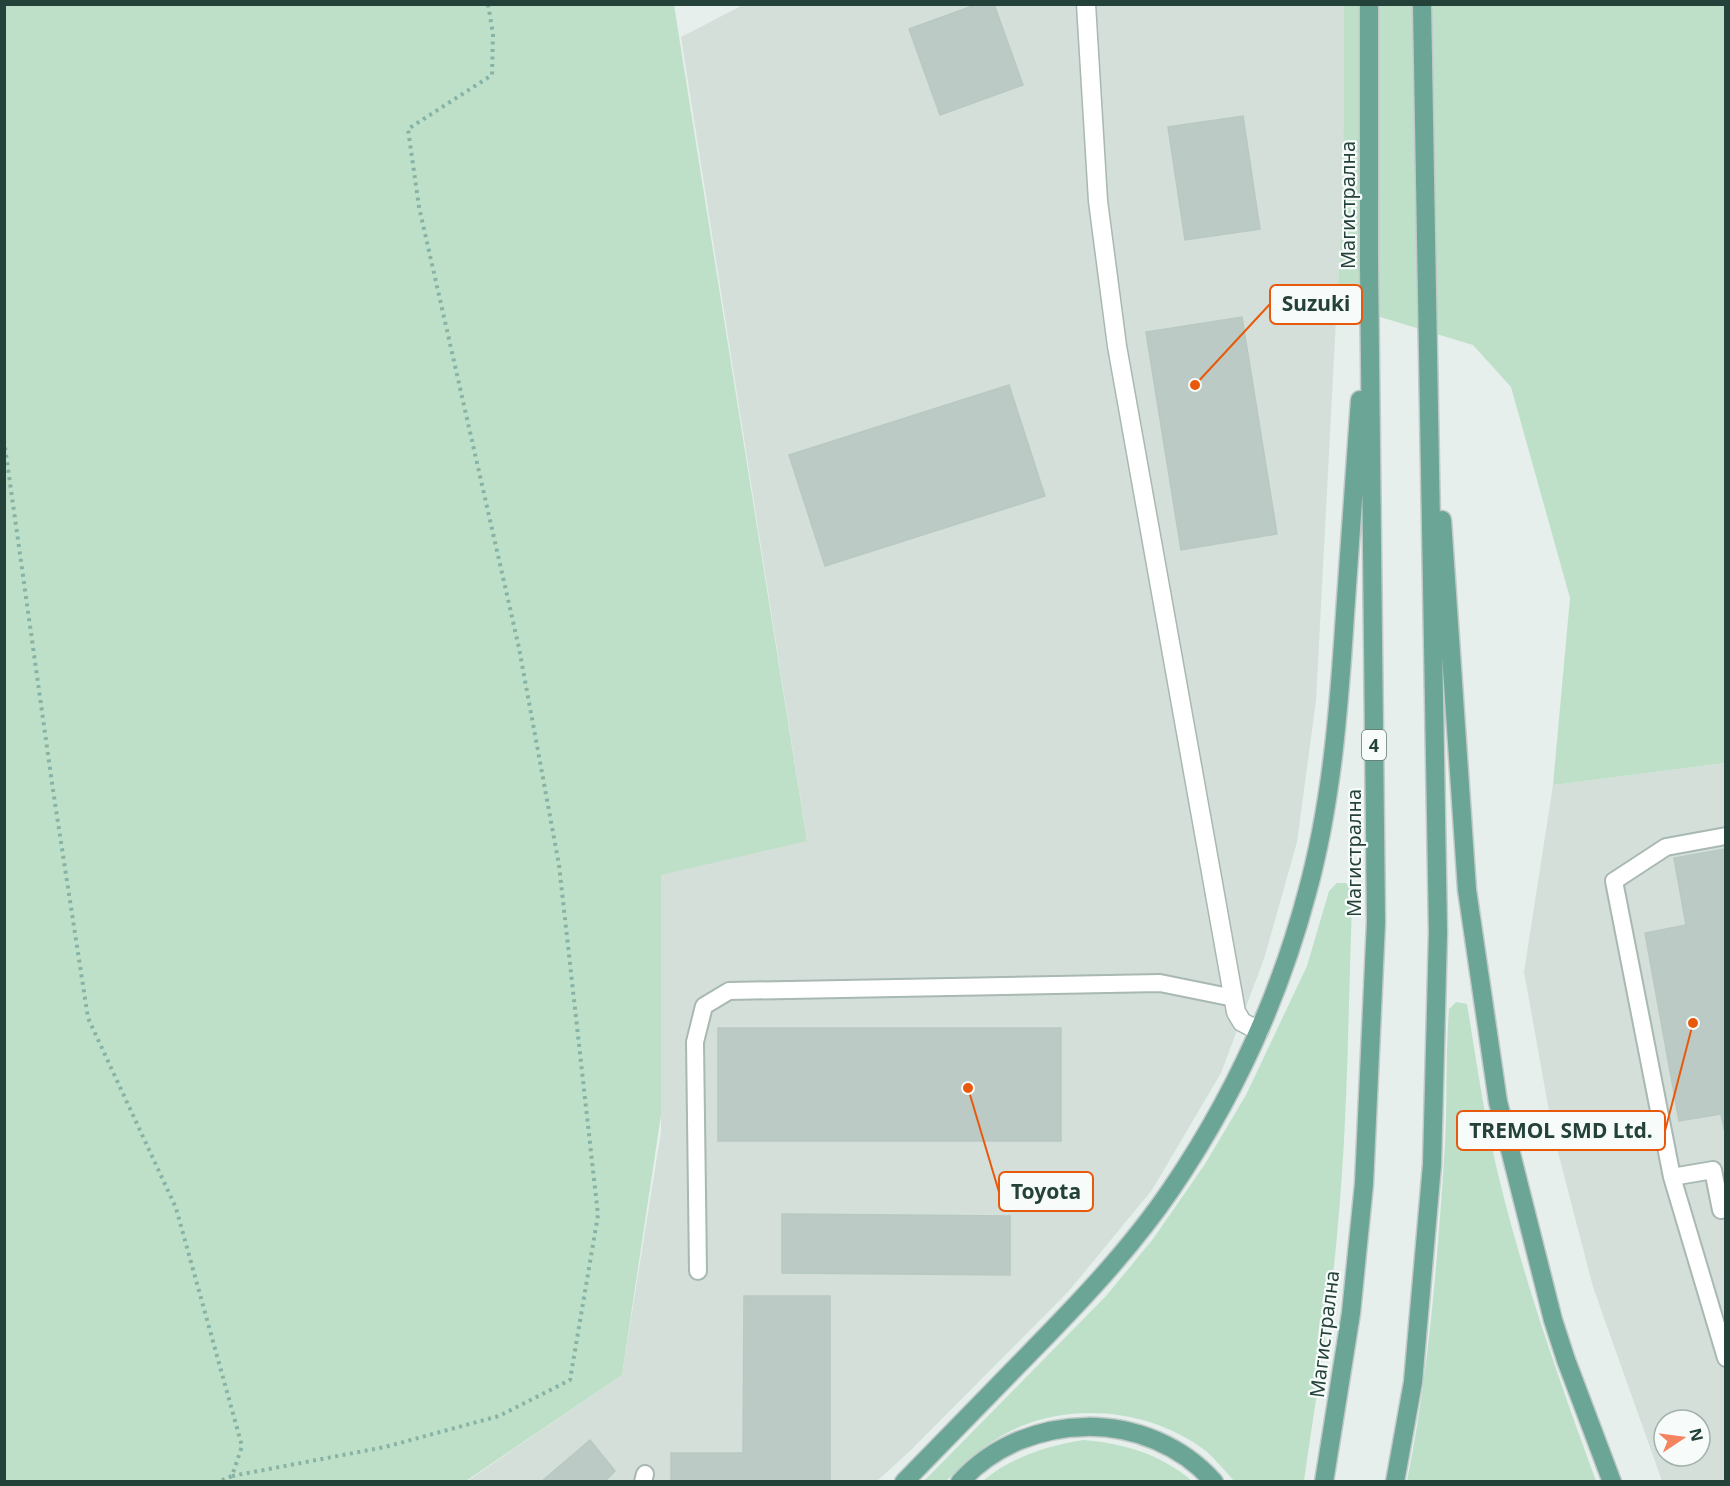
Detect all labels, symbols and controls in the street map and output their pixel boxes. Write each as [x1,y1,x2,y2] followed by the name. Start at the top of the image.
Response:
[1334,141,1361,269] street label: Магистрална
[1270,285,1362,324] callout: Suzuki
[1282,289,1350,317] text: Suzuki
[1362,730,1386,760] road number: 4
[1340,789,1367,917] street label: Магистрална
[1457,1111,1665,1150] callout: TREMOL SMD Ltd.
[1469,1116,1653,1144] text: TREMOL SMD Ltd.
[999,1172,1093,1211] callout: Toyota
[1011,1177,1081,1205] text: Toyota
[1303,1269,1345,1399] street label: Магистрална
[1652,1408,1712,1468] north arrow
[1684,1426,1709,1443] text: N

